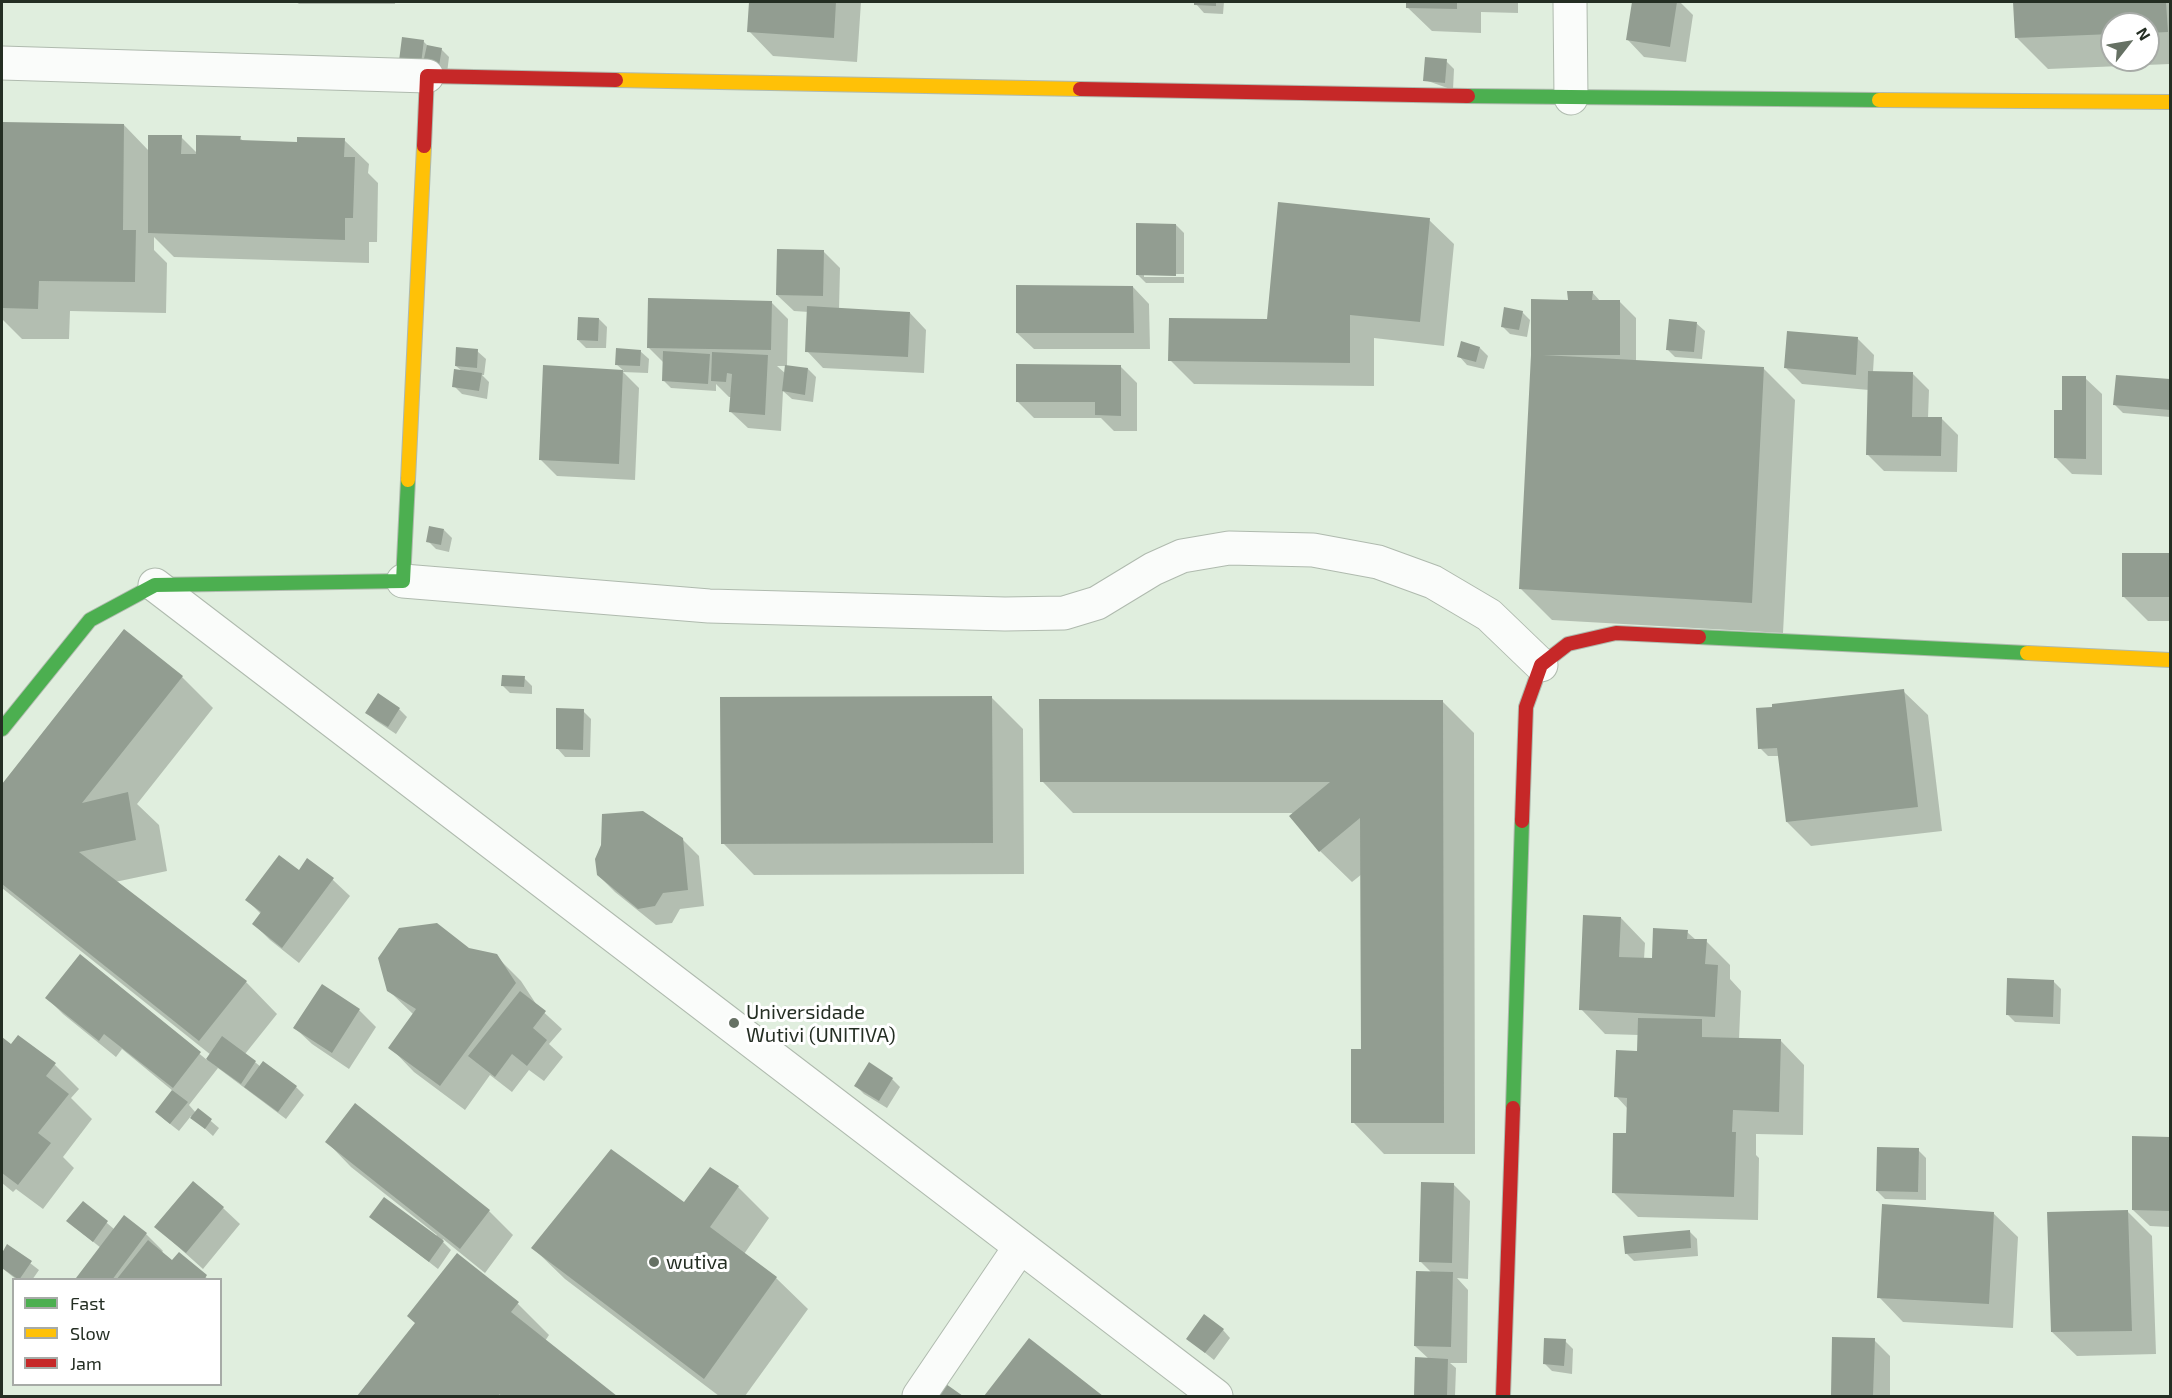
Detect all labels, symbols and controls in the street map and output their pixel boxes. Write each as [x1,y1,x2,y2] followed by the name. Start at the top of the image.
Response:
[2100,12,2160,72] north arrow
[2133,24,2155,43] text: N
[746,1000,896,1047] place label: Universidade Wutivi (UNITIVA)
[727,1016,741,1030] marker: Universidade Wutivi (UNITIVA)
[666,1250,728,1274] place label: wutiva
[647,1255,661,1269] marker: wutiva
[12,1278,222,1386] legend
[70,1292,105,1314] text: Fast
[70,1322,110,1344] text: Slow
[70,1352,102,1374] text: Jam

